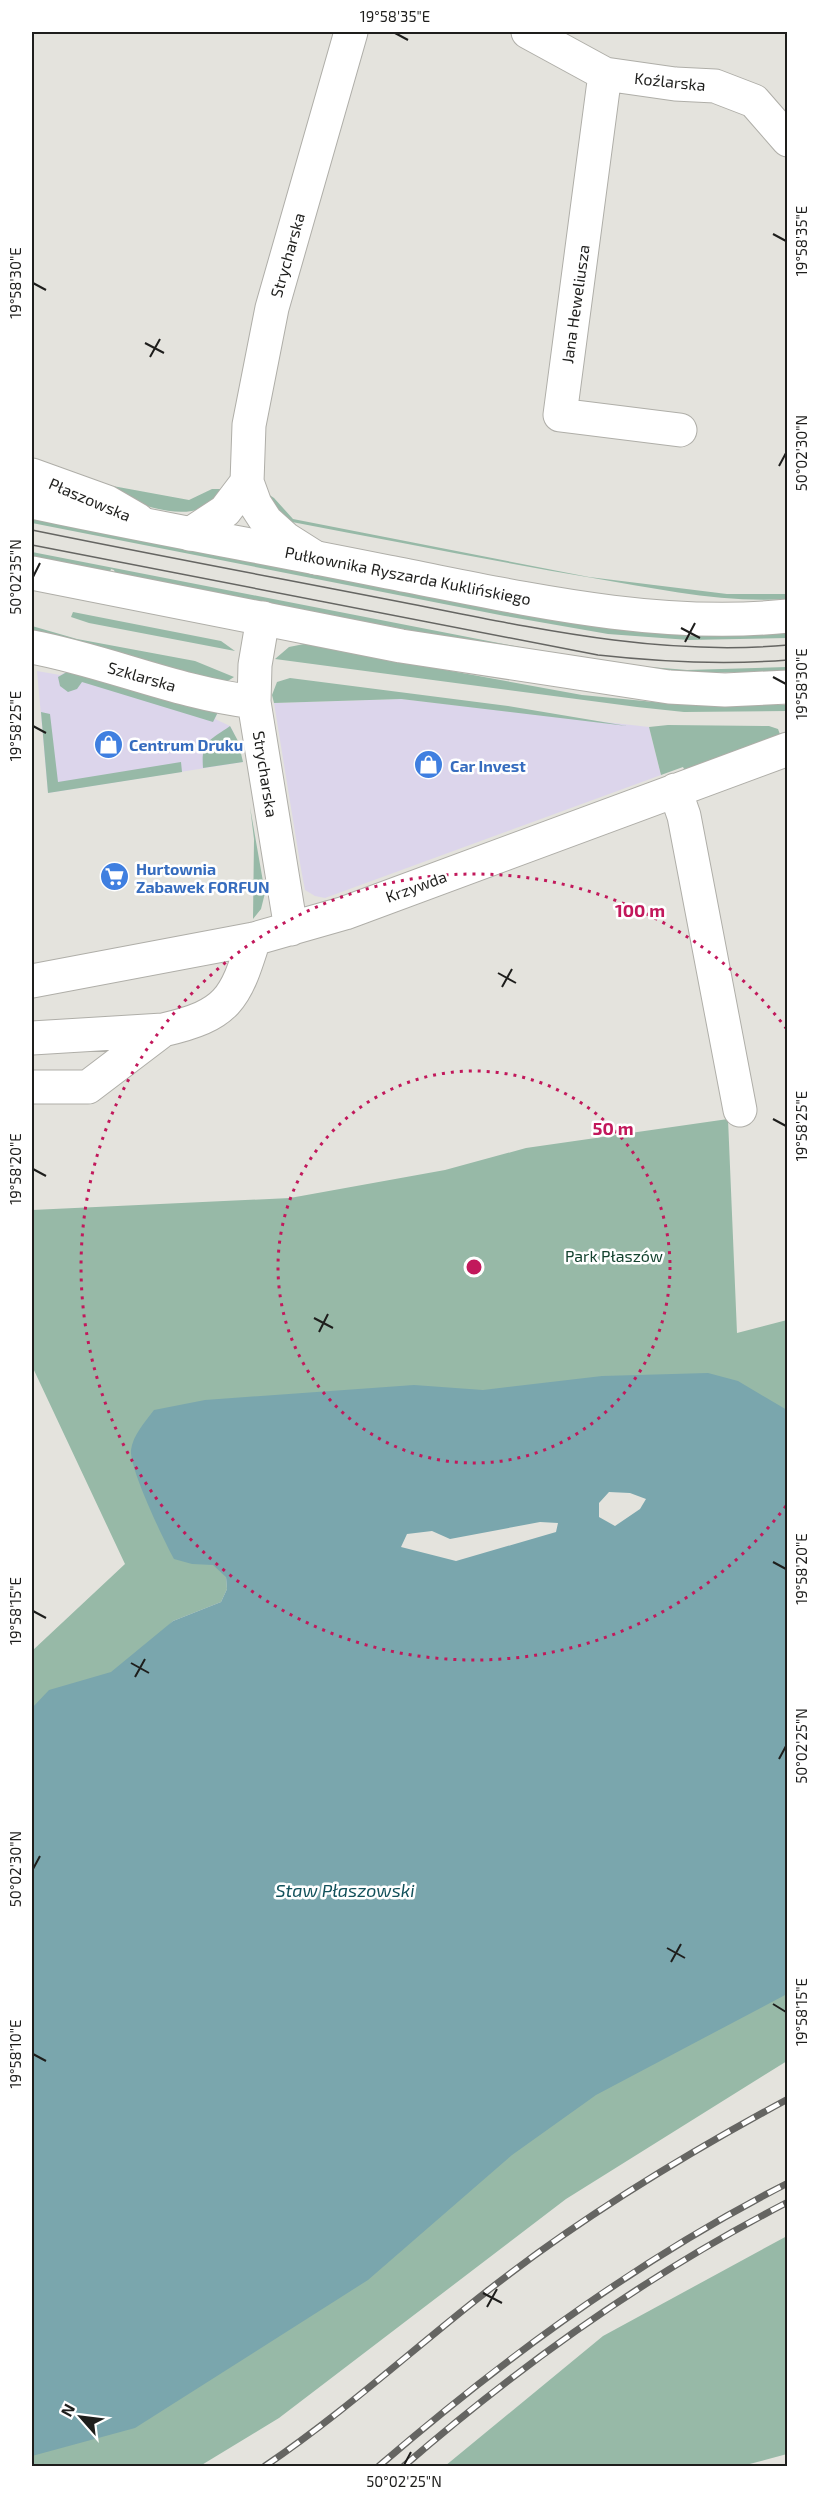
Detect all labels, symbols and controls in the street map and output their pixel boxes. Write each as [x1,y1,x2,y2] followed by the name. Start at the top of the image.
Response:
[360,7,430,25] text: 19°58'35"E
[633,68,707,94] street label: Koźlarska
[792,206,810,276] text: 19°58'35"E
[266,210,308,300] street label: Strycharska
[557,243,593,365] street label: Jana Heweliusza
[6,247,24,319] text: 19°58'30"E
[792,415,810,491] text: 50°02'30"N
[46,473,134,525] street label: Płaszowska
[6,539,24,615] text: 50°02'35"N
[283,542,533,608] street label: Pułkownika Ryszarda Kuklińskiego
[792,648,810,720] text: 19°58'30"E
[106,657,178,695] street label: Szklarska
[6,691,24,761] text: 19°58'25"E
[92,728,124,760] shop icon: Centrum Druku
[250,729,282,819] street label: Strycharska
[129,735,243,754] place label: Centrum Druku
[413,749,445,781] shop icon: Car Invest
[450,756,526,775] place label: Car Invest
[136,859,270,896] place label: Hurtownia Zabawek FORFUN
[99,861,131,893] supermarket icon: Hurtownia Zabawek FORFUN
[383,866,449,906] street label: Krzywda
[615,899,665,921] text: 100 m
[792,1091,810,1161] text: 19°58'25"E
[592,1117,634,1139] text: 50 m
[6,1133,24,1205] text: 19°58'20"E
[565,1246,663,1265] park label: Park Płaszów
[464,1257,484,1277] centre of rings
[792,1533,810,1605] text: 19°58'20"E
[6,1577,24,1645] text: 19°58'15"E
[792,1708,810,1784] text: 50°02'25"N
[6,1831,24,1907] text: 50°02'30"N
[275,1879,415,1901] water label: Staw Płaszowski
[792,1978,810,2046] text: 19°58'15"E
[6,2020,24,2089] text: 19°58'10"E
[51,2387,111,2447] north arrow
[56,2400,78,2419] text: N
[366,2472,442,2490] text: 50°02'25"N

